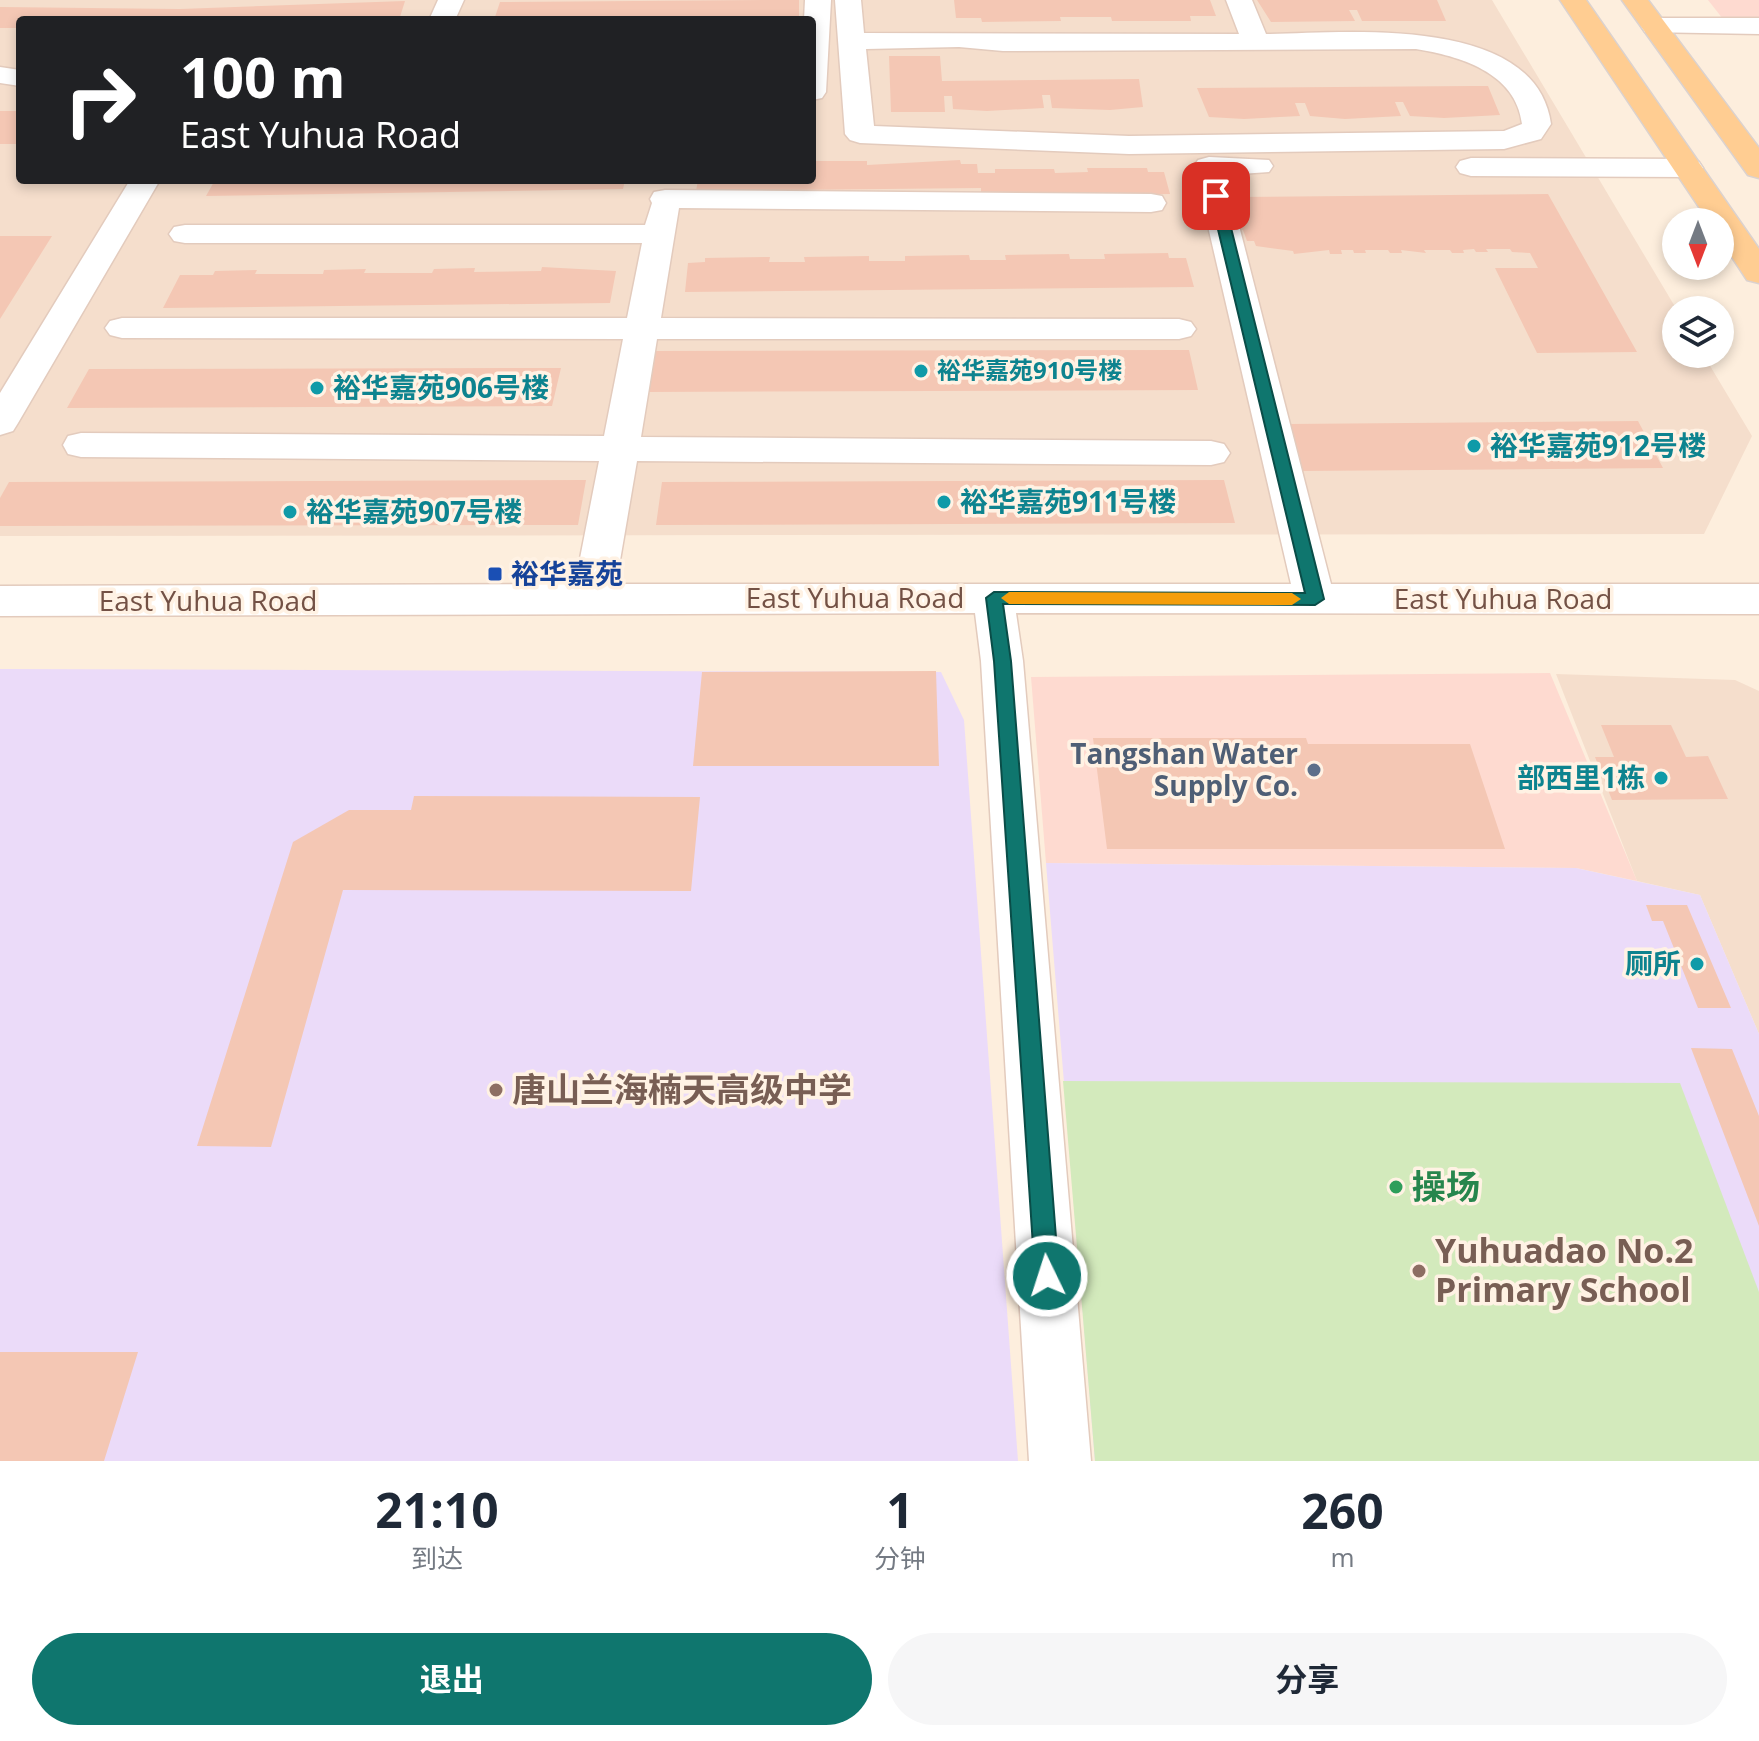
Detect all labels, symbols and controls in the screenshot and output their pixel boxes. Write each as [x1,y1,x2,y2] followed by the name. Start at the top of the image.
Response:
[180,38,346,114] text: 100 m
[48,48,152,152] icon: right
[180,110,461,159] text: East Yuhua Road
[1182,162,1250,230] pin
[1194,174,1238,218] icon: arrive
[1662,208,1734,280] north arrow
[1662,208,1734,368] map controls
[1662,296,1734,368] button: layers
[937,353,1122,386] place label: 裕华嘉苑910号楼
[912,362,930,380] marker: 裕华嘉苑910号楼
[333,368,549,406] place label: 裕华嘉苑906号楼
[308,379,326,397] marker: 裕华嘉苑906号楼
[1490,426,1706,464] place label: 裕华嘉苑912号楼
[1465,437,1483,455] marker: 裕华嘉苑912号楼
[960,482,1176,520] place label: 裕华嘉苑911号楼
[306,492,522,530] place label: 裕华嘉苑907号楼
[935,493,953,511] marker: 裕华嘉苑911号楼
[281,503,299,521] marker: 裕华嘉苑907号楼
[511,554,623,592] place label: 裕华嘉苑
[486,565,504,583] marker: 裕华嘉苑
[746,578,964,616] street label: East Yuhua Road
[1394,579,1612,617] street label: East Yuhua Road
[99,581,317,619] street label: East Yuhua Road
[1070,734,1298,804] place label: Tangshan Water Supply Co.
[1517,758,1645,796] place label: 部西里1栋
[1305,761,1323,779] marker: Tangshan Water Supply Co.
[1652,769,1670,787] marker: 部西里1栋
[1625,944,1681,982] place label: 厕所
[1688,955,1706,973] marker: 厕所
[512,1066,852,1112] place label: 唐山兰海楠天高级中学
[487,1081,505,1099] marker: 唐山兰海楠天高级中学
[1412,1163,1480,1209] place label: 操场
[1387,1178,1405,1196] marker: 操场
[1435,1227,1694,1312] place label: Yuhuadao No.2 Primary School
[1005,1234,1089,1318] position arrow
[1410,1262,1428,1280] marker: Yuhuadao No.2 Primary School
[375,1477,499,1542] text: 21:10
[886,1477,914,1542] text: 1
[1301,1478,1384,1543] text: 260
[1330,1539,1355,1575] text: m
[411,1540,463,1576] text: 到达
[874,1540,926,1576] text: 分钟
[32,1633,872,1725] button: 退出
[888,1633,1727,1725] button: 分享

